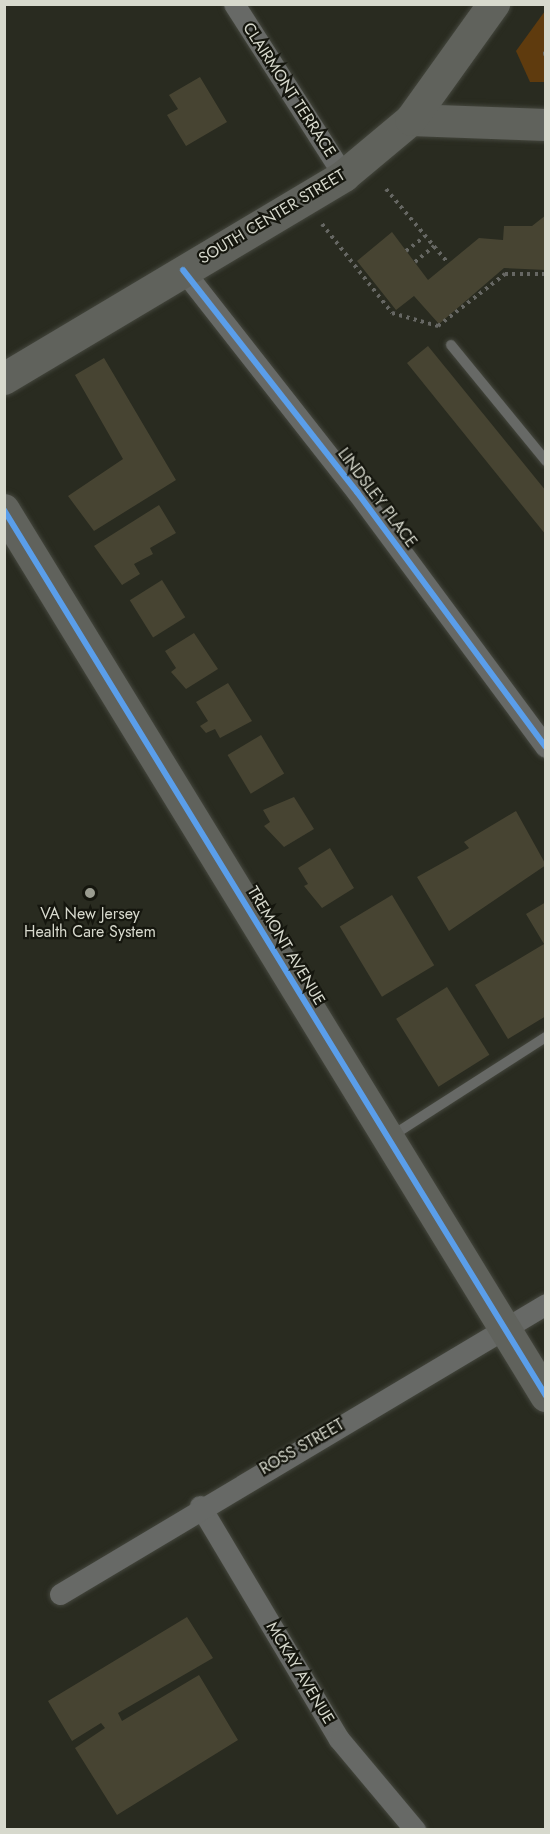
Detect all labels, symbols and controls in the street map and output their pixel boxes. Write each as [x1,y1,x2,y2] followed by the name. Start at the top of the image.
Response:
[238,19,340,161] street label: CLAIRMONT TERRACE
[195,166,349,268] street label: SOUTH CENTER STREET
[333,445,421,551] street label: LINDSLEY PLACE
[243,883,329,1009] street label: TREMONT AVENUE
[81,884,99,902] marker: VA New Jersey Health Care System
[24,904,156,942] place label: VA New Jersey Health Care System
[256,1415,348,1479] street label: ROSS STREET
[262,1618,338,1728] street label: MCKAY AVENUE

